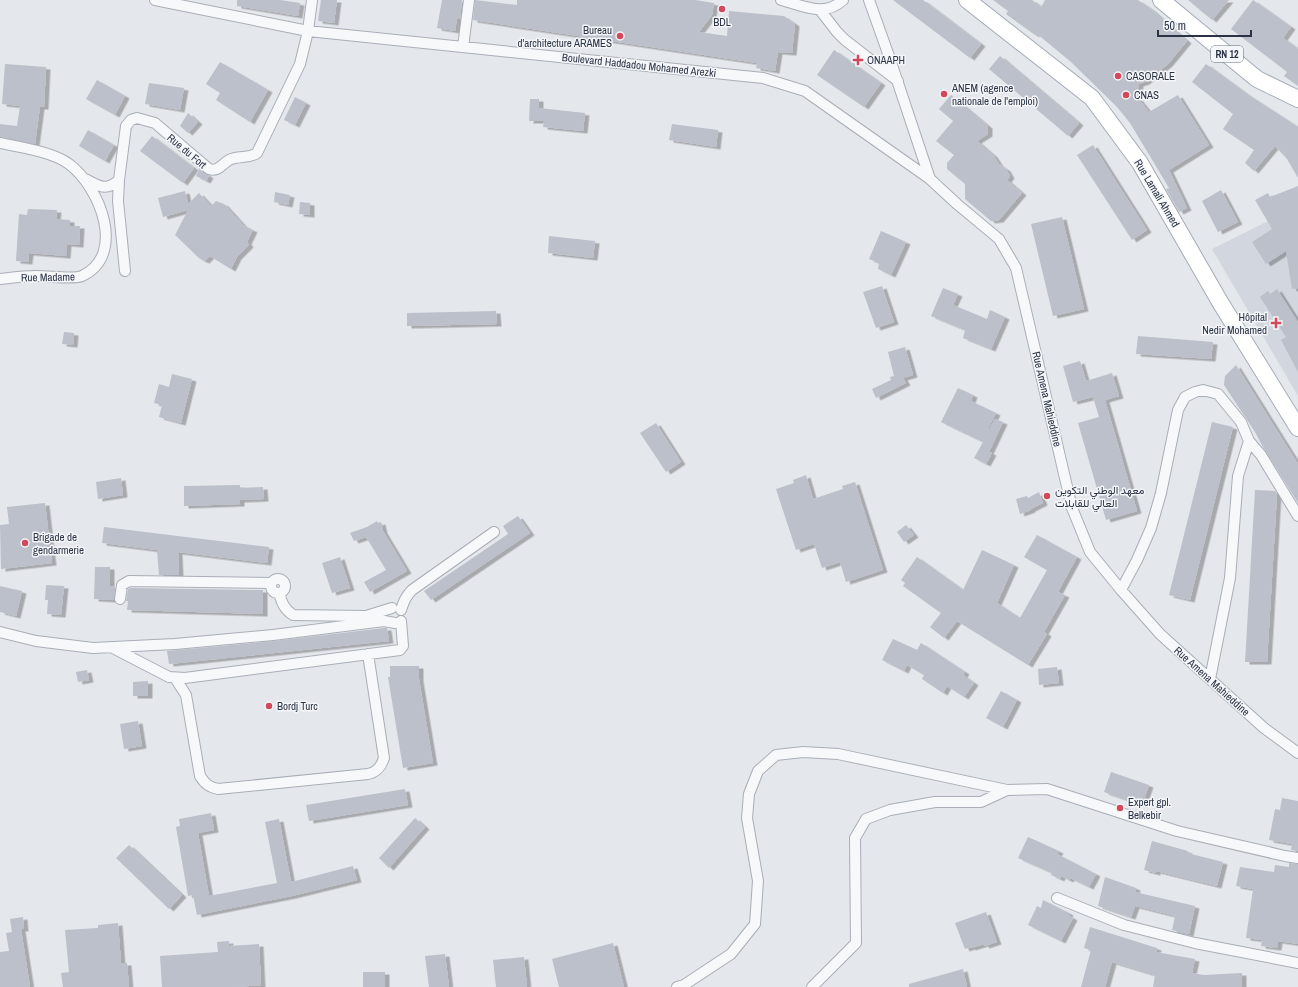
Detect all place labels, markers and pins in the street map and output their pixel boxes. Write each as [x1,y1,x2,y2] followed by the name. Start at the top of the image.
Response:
[717,4,727,14] marker: BDL
[713,15,731,29] place label: BDL
[518,23,612,50] place label: Bureau d'architecture ARAMES
[615,31,625,41] marker: Bureau d'architecture ARAMES
[867,53,905,67] place label: ONAAPH
[852,54,864,66] marker: ONAAPH
[1126,69,1175,83] place label: CASORALE
[1113,71,1123,81] marker: CASORALE
[951,81,1038,108] place label: ANEM (agence nationale de l'emploi)
[1134,88,1159,102] place label: CNAS
[939,89,949,99] marker: ANEM (agence nationale de l'emploi)
[1121,90,1131,100] marker: CNAS
[1202,310,1267,337] place label: Hôpital Nedir Mohamed
[1270,317,1282,329] marker: Hôpital Nedir Mohamed
[1055,483,1144,513] place label: معهد الوطني التكوين العالي للقابلات
[1042,491,1052,501] marker: معهد الوطني التكوين العالي للقابلات
[33,530,84,557] place label: Brigade de gendarmerie
[20,538,30,548] marker: Brigade de gendarmerie
[277,699,318,713] place label: Bordj Turc
[264,701,274,711] marker: Bordj Turc
[1128,795,1171,822] place label: Expert gpl. Belkebir
[1115,803,1125,813] marker: Expert gpl. Belkebir

